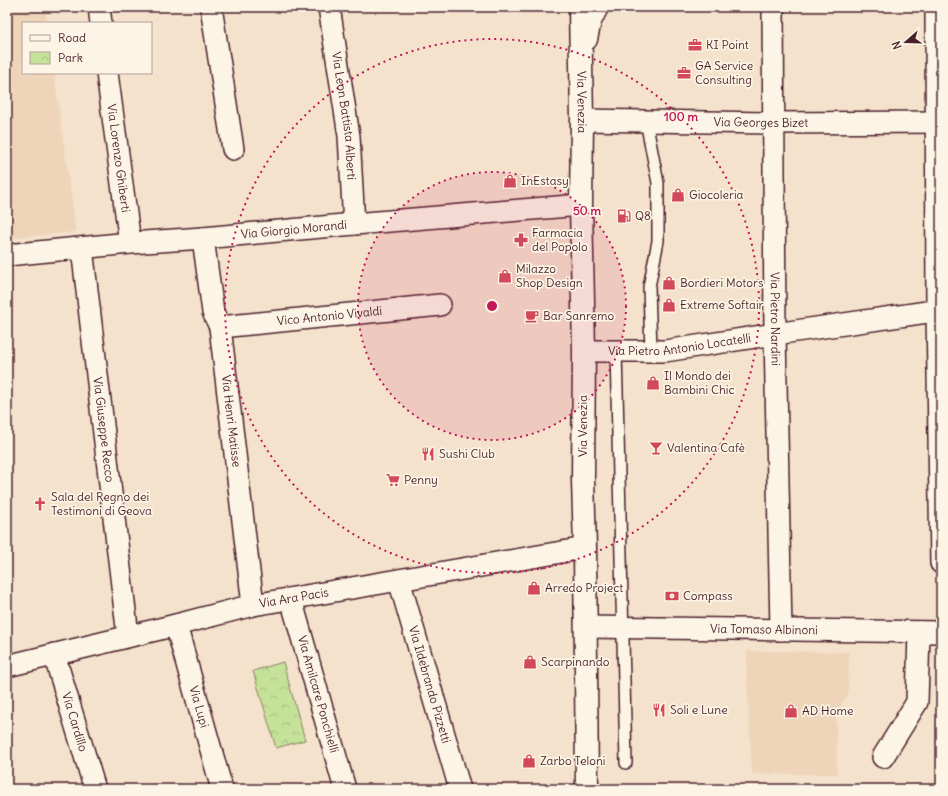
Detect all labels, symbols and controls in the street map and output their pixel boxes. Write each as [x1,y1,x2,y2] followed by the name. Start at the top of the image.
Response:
[22,22,152,74] legend
[886,22,926,62] north arrow
[58,30,86,45] text: Road
[687,37,703,53] office icon: KI Point
[706,37,749,52] place label: KI Point
[889,39,904,51] text: N
[58,50,83,65] text: Park
[329,51,359,180] street label: Via Leon Battista Alberti
[695,58,753,87] place label: GA Service Consulting
[676,65,692,81] office icon: GA Service Consulting
[574,71,590,133] street label: Via Venezia
[104,103,134,213] street label: Via Lorenzo Ghiberti
[664,109,698,124] text: 100 m
[714,114,808,130] street label: Via Georges Bizet
[502,173,518,189] shop icon: InEstasy
[521,173,569,188] place label: InEstasy
[670,187,686,203] shop icon: Giocoleria
[689,187,744,202] place label: Giocoleria
[573,203,602,218] text: 50 m
[616,208,632,224] fuel station icon: Q8
[635,208,651,223] place label: Q8
[240,217,348,241] street label: Via Giorgio Morandi
[532,225,588,254] place label: Farmacia del Popolo
[513,232,529,248] pharmacy icon: Farmacia del Popolo
[516,261,583,290] place label: Milazzo Shop Design
[497,268,513,284] shop icon: Milazzo Shop Design
[768,272,784,366] street label: Via Pietro Nardini
[661,275,677,291] shop icon: Bordieri Motors
[680,275,763,290] place label: Bordieri Motors
[661,297,677,313] shop icon: Extreme Softair
[680,297,764,312] place label: Extreme Softair
[485,299,499,313] centre of rings
[276,303,383,328] street label: Vico Antonio Vivaldi
[524,308,540,324] cafe icon: Bar Sanremo
[543,308,614,323] place label: Bar Sanremo
[608,330,752,358] street label: Via Pietro Antonio Locatelli
[664,368,735,397] place label: Il Mondo dei Bambini Chic
[219,374,245,468] street label: Via Henri Matisse
[645,375,661,391] shop icon: Il Mondo dei Bambini Chic
[90,376,118,483] street label: Via Giuseppe Recco
[575,395,590,457] street label: Via Venezia
[648,440,664,456] bar icon: Valentina Cafè
[667,440,745,455] place label: Valentina Cafè
[420,446,436,462] restaurant icon: Sushi Club
[439,446,495,461] place label: Sushi Club
[385,472,401,488] supermarket icon: Penny
[404,472,438,487] place label: Penny
[51,489,152,518] place label: Sala del Regno dei Testimoni di Geova
[32,496,48,512] church icon: Sala del Regno dei Testimoni di Geova
[526,580,542,596] shop icon: Arredo Project
[545,580,623,595] place label: Arredo Project
[258,584,330,611] street label: Via Ara Pacis
[664,588,680,604] bank icon: Compass
[683,588,733,603] place label: Compass
[710,621,818,637] street label: Via Tomaso Albinoni
[406,624,454,745] street label: Via Ildebrando Pizzetti
[295,634,342,755] street label: Via Amilcare Ponchielli
[522,654,538,670] shop icon: Scarpinando
[541,654,610,669] place label: Scarpinando
[186,684,212,729] street label: Via Lupi
[59,690,91,754] street label: Via Cardillo
[651,702,667,718] restaurant icon: Soli e Lune
[670,702,728,717] place label: Soli e Lune
[783,703,799,719] shop icon: AD Home
[802,703,853,718] place label: AD Home
[521,753,537,769] shop icon: Zarbo Teloni
[540,753,606,768] place label: Zarbo Teloni

